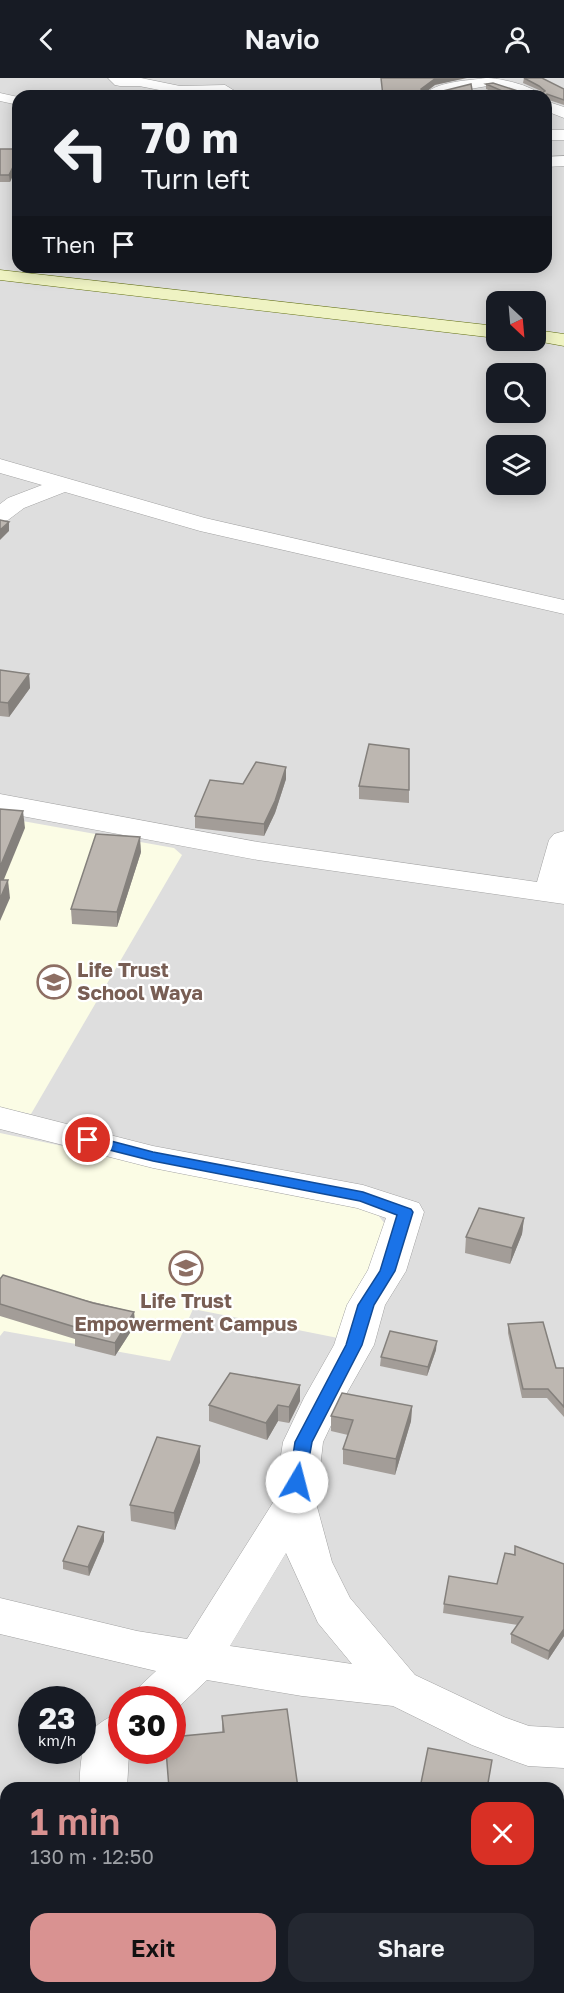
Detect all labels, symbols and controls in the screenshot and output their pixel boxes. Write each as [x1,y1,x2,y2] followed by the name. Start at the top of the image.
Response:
[30,23,63,56] icon: back
[245,23,319,55] text: Navio
[501,23,534,56] icon: person
[141,112,238,162] text: 70 m
[42,114,120,192] icon: left
[141,163,250,195] text: Turn left
[107,228,140,261] icon: arrive
[42,231,95,258] text: Then
[486,291,546,351] north arrow
[486,291,546,495] map controls
[486,363,546,423] button: search
[486,435,546,495] button: layers
[77,957,203,1004] place label: Life Trust School Waya
[36,964,72,1000] school or university icon: Life Trust School Waya
[62,1114,113,1165] pin
[71,1123,104,1156] icon: arrive
[168,1250,204,1286] school or university icon: Life Trust Empowerment Campus
[74,1288,298,1335] place label: Life Trust Empowerment Campus
[265,1450,329,1514] position arrow
[108,1686,186,1764] speed limit sign: 30
[39,1700,75,1736] text: 23
[38,1731,76,1749] text: km/h
[30,1800,120,1843] text: 1 min
[471,1802,534,1865] button: close
[30,1844,154,1868] text: 130 m · 12:50
[30,1913,276,1982] button: Exit
[288,1913,534,1982] button: Share

